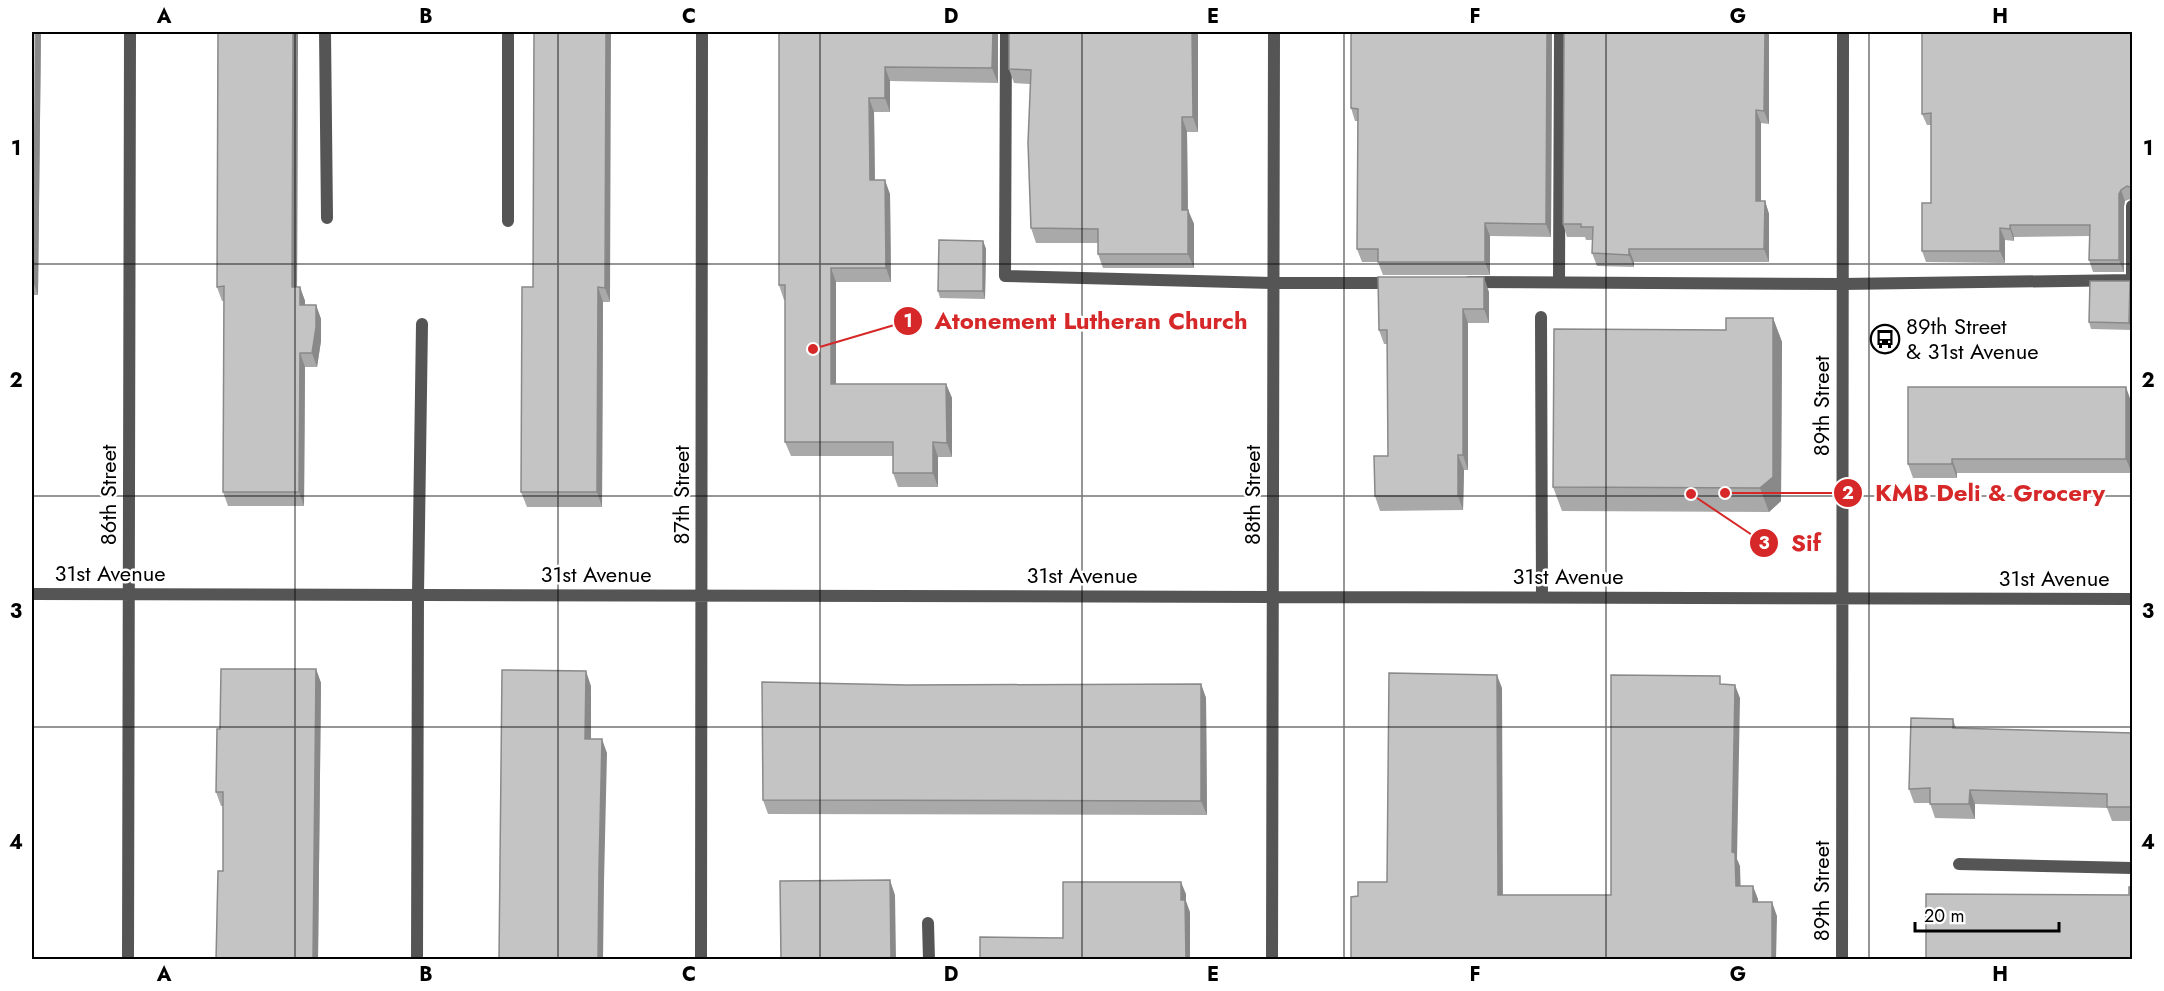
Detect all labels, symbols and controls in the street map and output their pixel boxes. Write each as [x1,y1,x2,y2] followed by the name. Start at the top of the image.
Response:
[156,2,172,31] text: A
[419,2,433,31] text: B
[682,2,696,31] text: C
[944,2,958,31] text: D
[1207,2,1219,31] text: E
[1469,2,1481,31] text: F
[1730,2,1746,31] text: G
[1992,2,2008,31] text: H
[11,134,21,163] text: 1
[2143,134,2153,163] text: 1
[893,300,1260,342] callout: Atonement Lutheran Church
[933,303,1248,338] text: Atonement Lutheran Church
[903,308,913,334] text: 1
[1906,310,2039,367] place label: 89th Street & 31st Avenue
[1869,323,1901,355] bus stop icon: 89th Street & 31st Avenue
[1805,355,1837,456] street label: 89th Street
[9,366,23,395] text: 2
[2141,366,2155,395] text: 2
[92,444,124,545] street label: 86th Street
[1236,444,1268,545] street label: 88th Street
[665,445,697,545] street label: 87th Street
[1833,472,2117,514] callout: KMB Deli & Grocery
[1875,475,2106,510] text: KMB Deli & Grocery
[1842,480,1854,506] text: 2
[1749,522,1833,564] callout: Sif
[1791,525,1823,560] text: Sif
[1758,530,1770,556] text: 3
[54,557,166,589] street label: 31st Avenue
[540,558,652,590] street label: 31st Avenue
[1026,559,1138,591] street label: 31st Avenue
[1512,560,1624,592] street label: 31st Avenue
[1998,562,2110,594] street label: 31st Avenue
[10,597,22,626] text: 3
[2142,597,2154,626] text: 3
[9,828,23,857] text: 4
[2141,828,2155,857] text: 4
[1805,840,1837,941] street label: 89th Street
[1915,895,2059,933] scale bar
[1924,903,1964,929] text: 20 m
[156,960,172,989] text: A
[419,960,433,989] text: B
[682,960,696,989] text: C
[944,960,958,989] text: D
[1207,960,1219,989] text: E
[1469,960,1481,989] text: F
[1730,960,1746,989] text: G
[1992,960,2008,989] text: H

